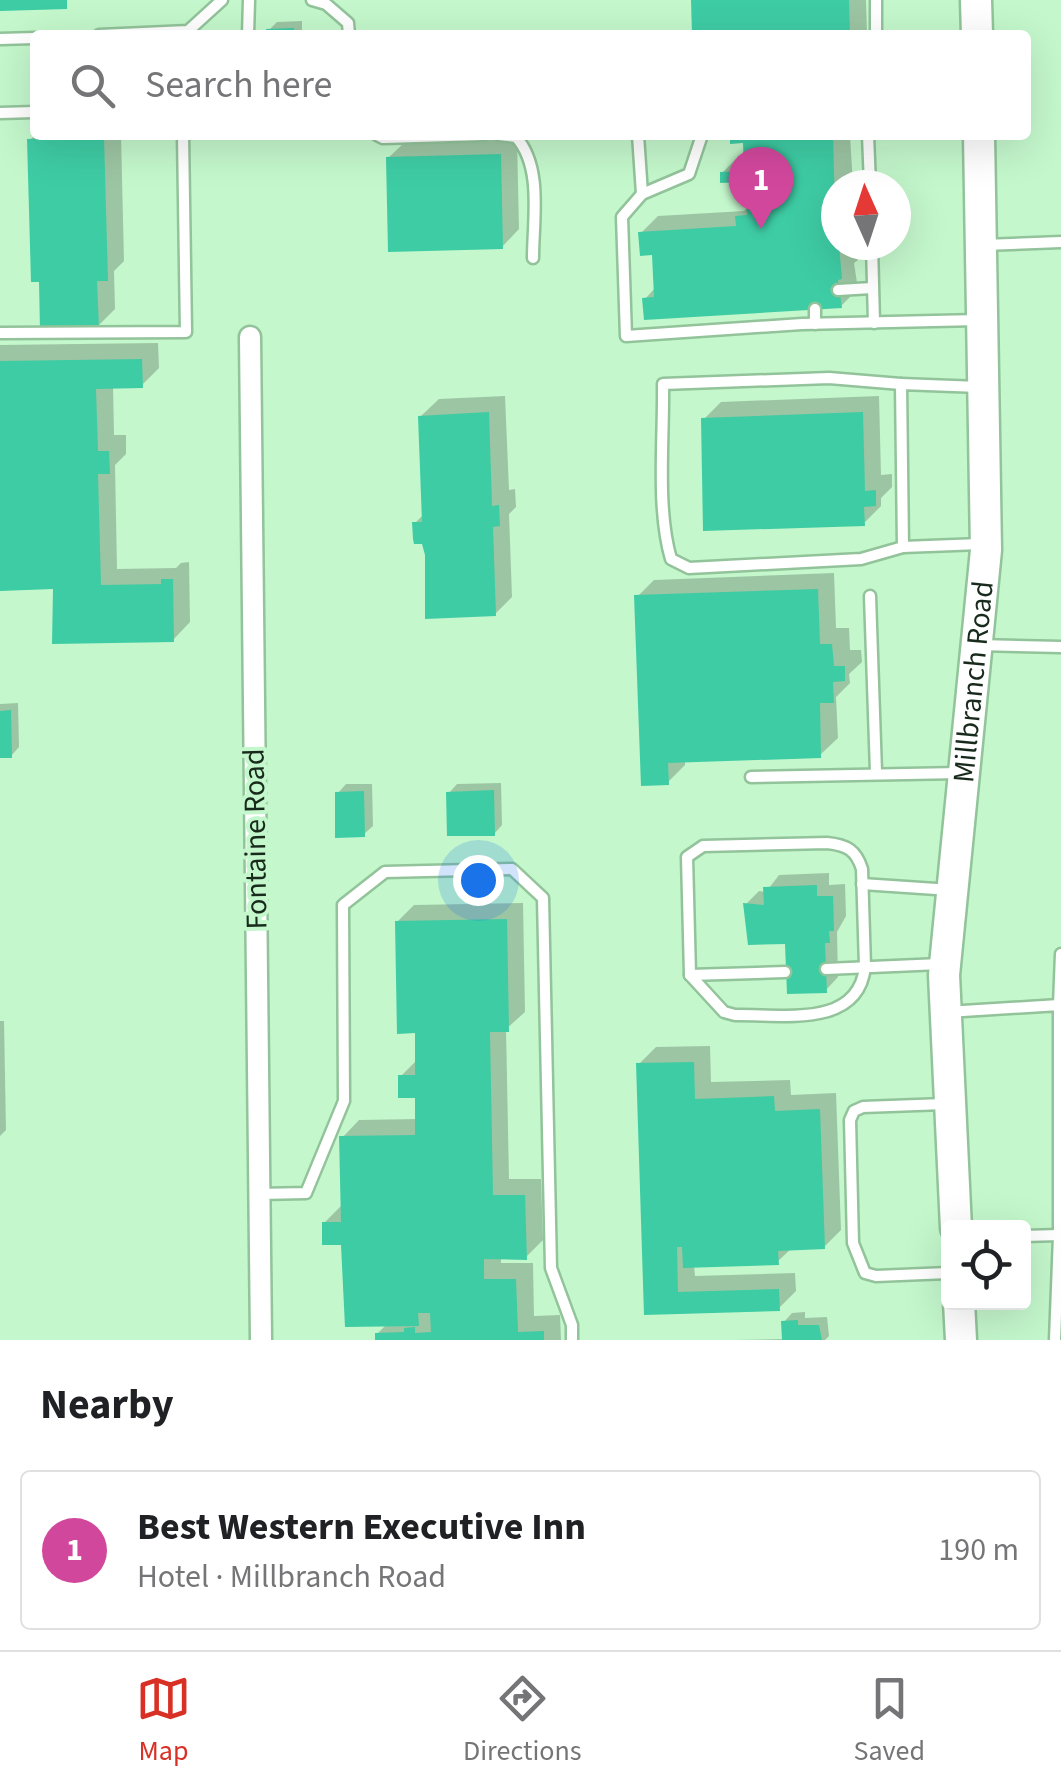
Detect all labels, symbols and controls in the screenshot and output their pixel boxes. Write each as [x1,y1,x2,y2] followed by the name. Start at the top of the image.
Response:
[30,30,1031,140] search box
[65,58,120,113] icon: search
[145,58,332,112] text: Search here
[728,146,794,229] pin: 1
[821,170,911,260] north arrow
[942,579,1005,785] street label: Millbranch Road
[232,748,279,930] street label: Fontaine Road
[453,855,504,906] your location
[941,1220,1031,1310] map controls
[941,1220,1031,1310] button: locate
[40,1375,174,1435] text: Nearby
[137,1500,586,1554] text: Best Western Executive Inn
[66,1527,83,1573] text: 1
[938,1527,1019,1573] text: 190 m
[137,1554,446,1600] text: Hotel · Millbranch Road
[136,1671,191,1771] tab: Map
[463,1671,582,1771] tab: Directions
[854,1671,925,1771] tab: Saved

